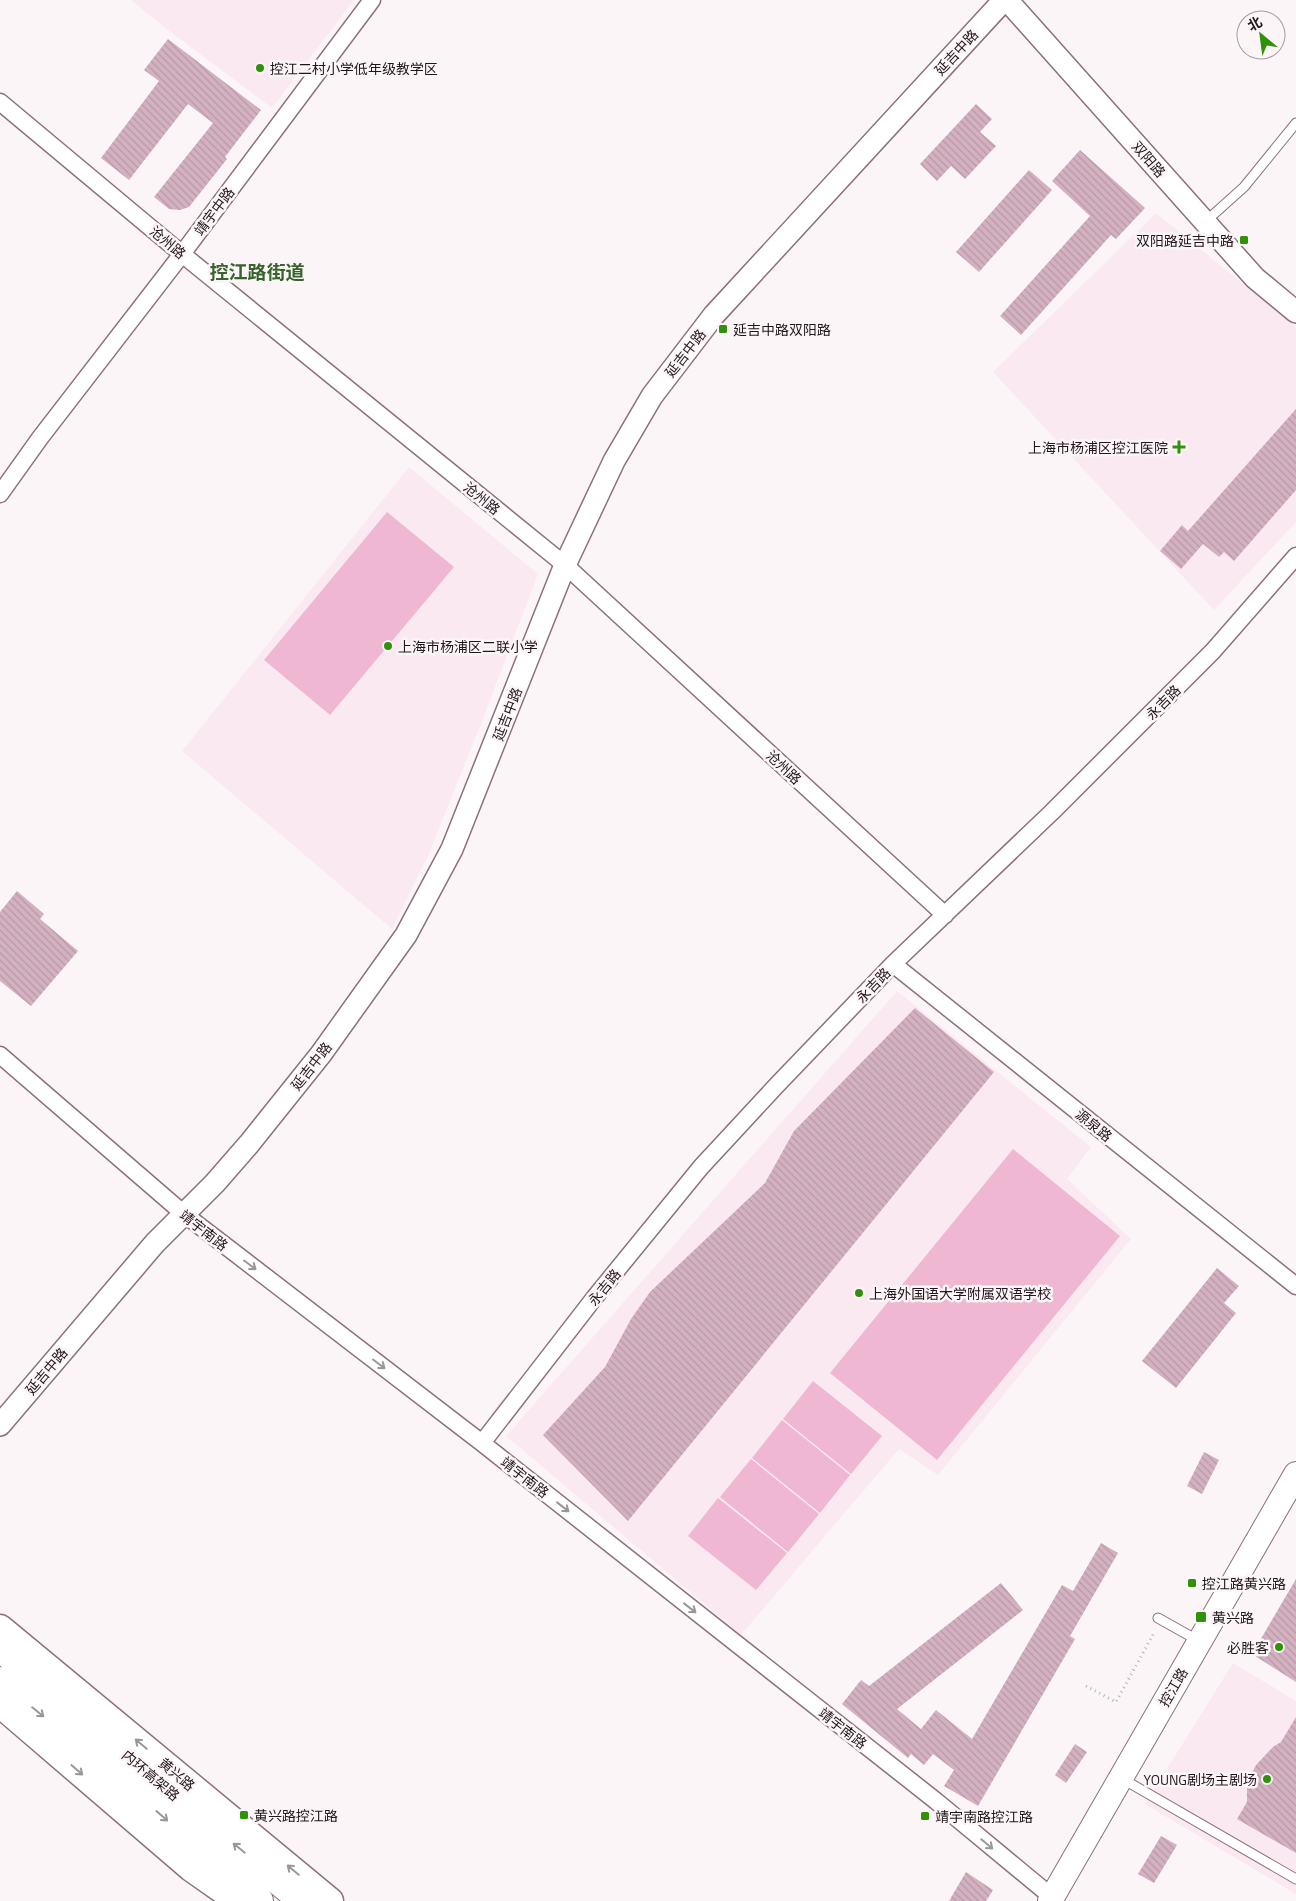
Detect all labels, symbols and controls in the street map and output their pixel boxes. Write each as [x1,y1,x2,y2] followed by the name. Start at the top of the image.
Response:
[1236,10,1286,60] north arrow
[1243,11,1266,36] text: 北
[929,24,983,80] street label: 延吉中路
[270,58,438,79] place label: 控江二村小学低年级教学区
[254,62,266,74] marker: 控江二村小学低年级教学区
[1127,136,1171,182] street label: 双阳路
[189,182,239,240] street label: 靖宇中路
[145,220,191,264] street label: 沧州路
[1136,230,1234,251] place label: 双阳路延吉中路
[1238,234,1250,246] marker: 双阳路延吉中路
[209,257,305,286] district label: 控江路街道
[733,319,831,340] place label: 延吉中路双阳路
[717,323,729,335] marker: 延吉中路双阳路
[659,324,711,382] street label: 延吉中路
[1028,437,1168,458] place label: 上海市杨浦区控江医院
[1172,440,1186,454] marker: 上海市杨浦区控江医院
[459,477,505,519] street label: 沧州路
[398,636,538,657] place label: 上海市杨浦区二联小学
[382,640,394,652] marker: 上海市杨浦区二联小学
[1141,680,1185,724] street label: 永吉路
[487,684,527,744] street label: 延吉中路
[761,745,807,789] street label: 沧州路
[851,963,895,1007] street label: 永吉路
[285,1037,337,1095] street label: 延吉中路
[1071,1104,1117,1146] street label: 源泉路
[175,1204,233,1256] street label: 靖宇南路
[244,1260,257,1271] one-way arrow
[583,1264,625,1310] street label: 永吉路
[869,1283,1051,1304] place label: 上海外国语大学附属双语学校
[853,1287,865,1299] marker: 上海外国语大学附属双语学校
[20,1343,72,1399] street label: 延吉中路
[372,1359,386,1369] one-way arrow
[496,1451,554,1503] street label: 靖宇南路
[556,1501,569,1512] one-way arrow
[1202,1573,1286,1594] place label: 控江路黄兴路
[1186,1577,1198,1589] marker: 控江路黄兴路
[684,1602,697,1613] one-way arrow
[1212,1607,1254,1628] place label: 黄兴路
[1194,1610,1208,1624] marker: 黄兴路
[1227,1637,1269,1658] place label: 必胜客
[1273,1641,1285,1653] marker: 必胜客
[1153,1664,1193,1710] street label: 控江路
[814,1702,872,1754] street label: 靖宇南路
[31,1706,44,1717] one-way arrow
[134,1738,147,1750] one-way arrow
[117,1744,185,1806] street label: 内环高架路
[154,1752,200,1796] street label: 黄兴路
[70,1764,83,1775] one-way arrow
[1144,1769,1257,1790] place label: YOUNG剧场主剧场
[1261,1773,1273,1785] marker: YOUNG剧场主剧场
[254,1805,338,1826] place label: 黄兴路控江路
[935,1806,1033,1827] place label: 靖宇南路控江路
[238,1809,250,1821] marker: 黄兴路控江路
[919,1810,931,1822] marker: 靖宇南路控江路
[155,1811,168,1822] one-way arrow
[980,1838,993,1849] one-way arrow
[232,1842,245,1853] one-way arrow
[287,1864,300,1875] one-way arrow

